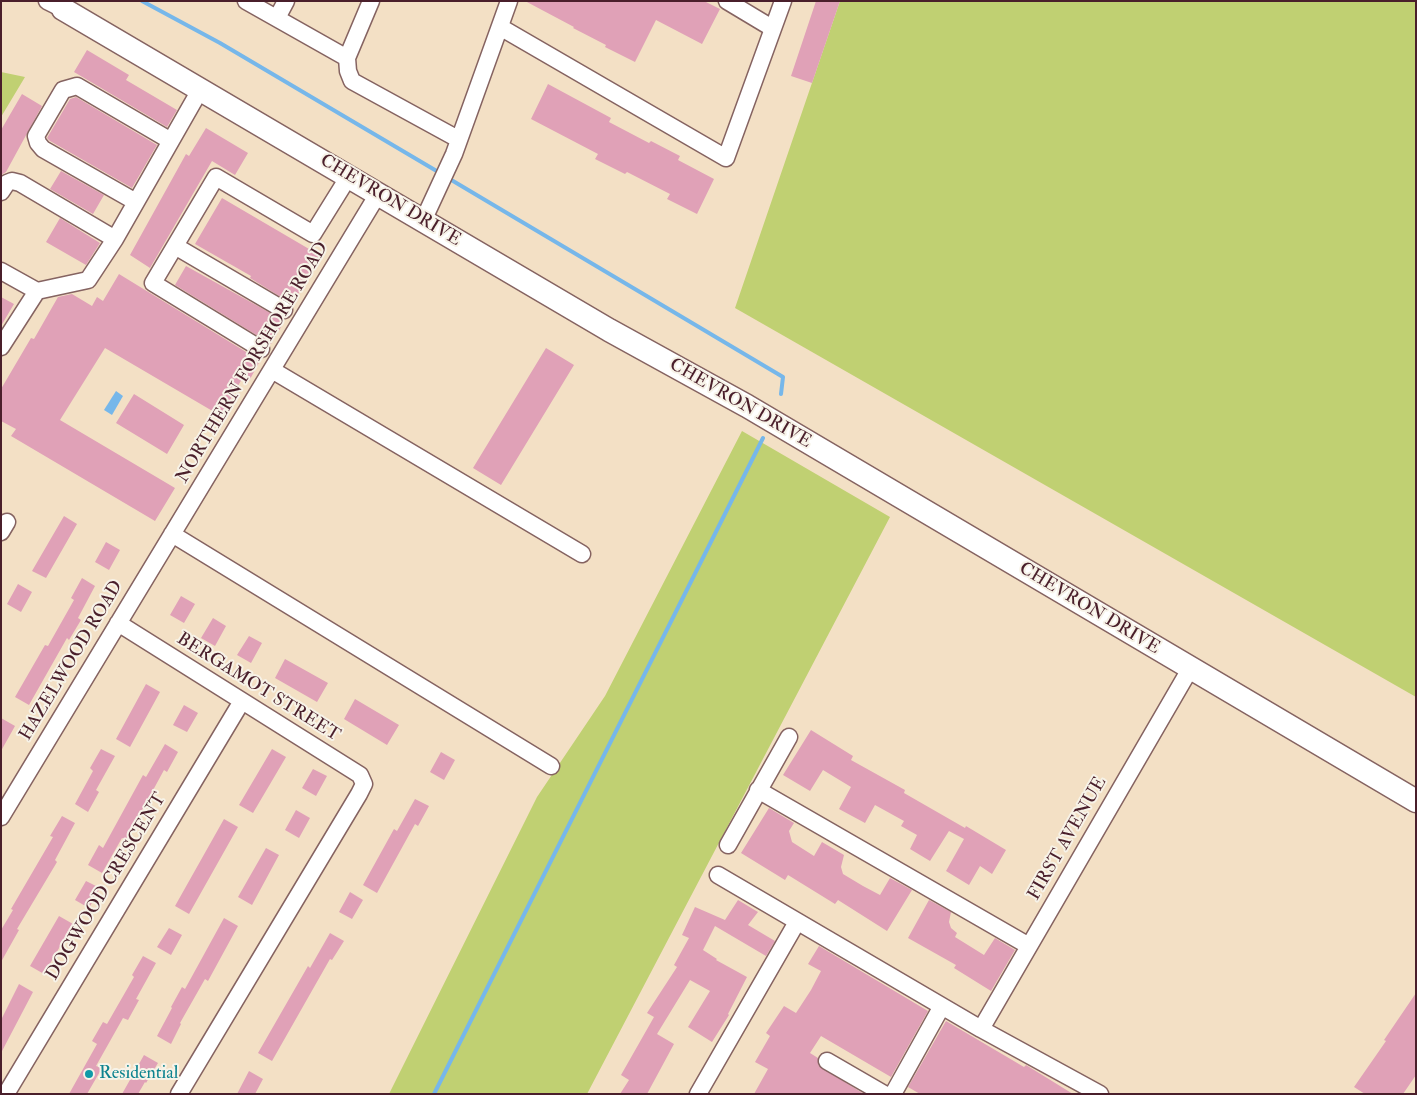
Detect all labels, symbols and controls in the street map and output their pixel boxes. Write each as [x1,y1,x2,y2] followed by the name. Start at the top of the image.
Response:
[316,150,464,252] street label: CHEVRON DRIVE
[172,239,334,487] street label: NORTHERN FORSHORE ROAD
[665,355,815,453] street label: CHEVRON DRIVE
[1015,558,1163,660] street label: CHEVRON DRIVE
[16,577,128,745] street label: HAZELWOOD ROAD
[172,629,344,747] street label: BERGAMOT STREET
[1024,774,1112,904] street label: FIRST AVENUE
[42,789,172,985] street label: DOGWOOD CRESCENT
[99,1063,178,1085] place label: Residential
[83,1068,95,1080] marker: Residential

